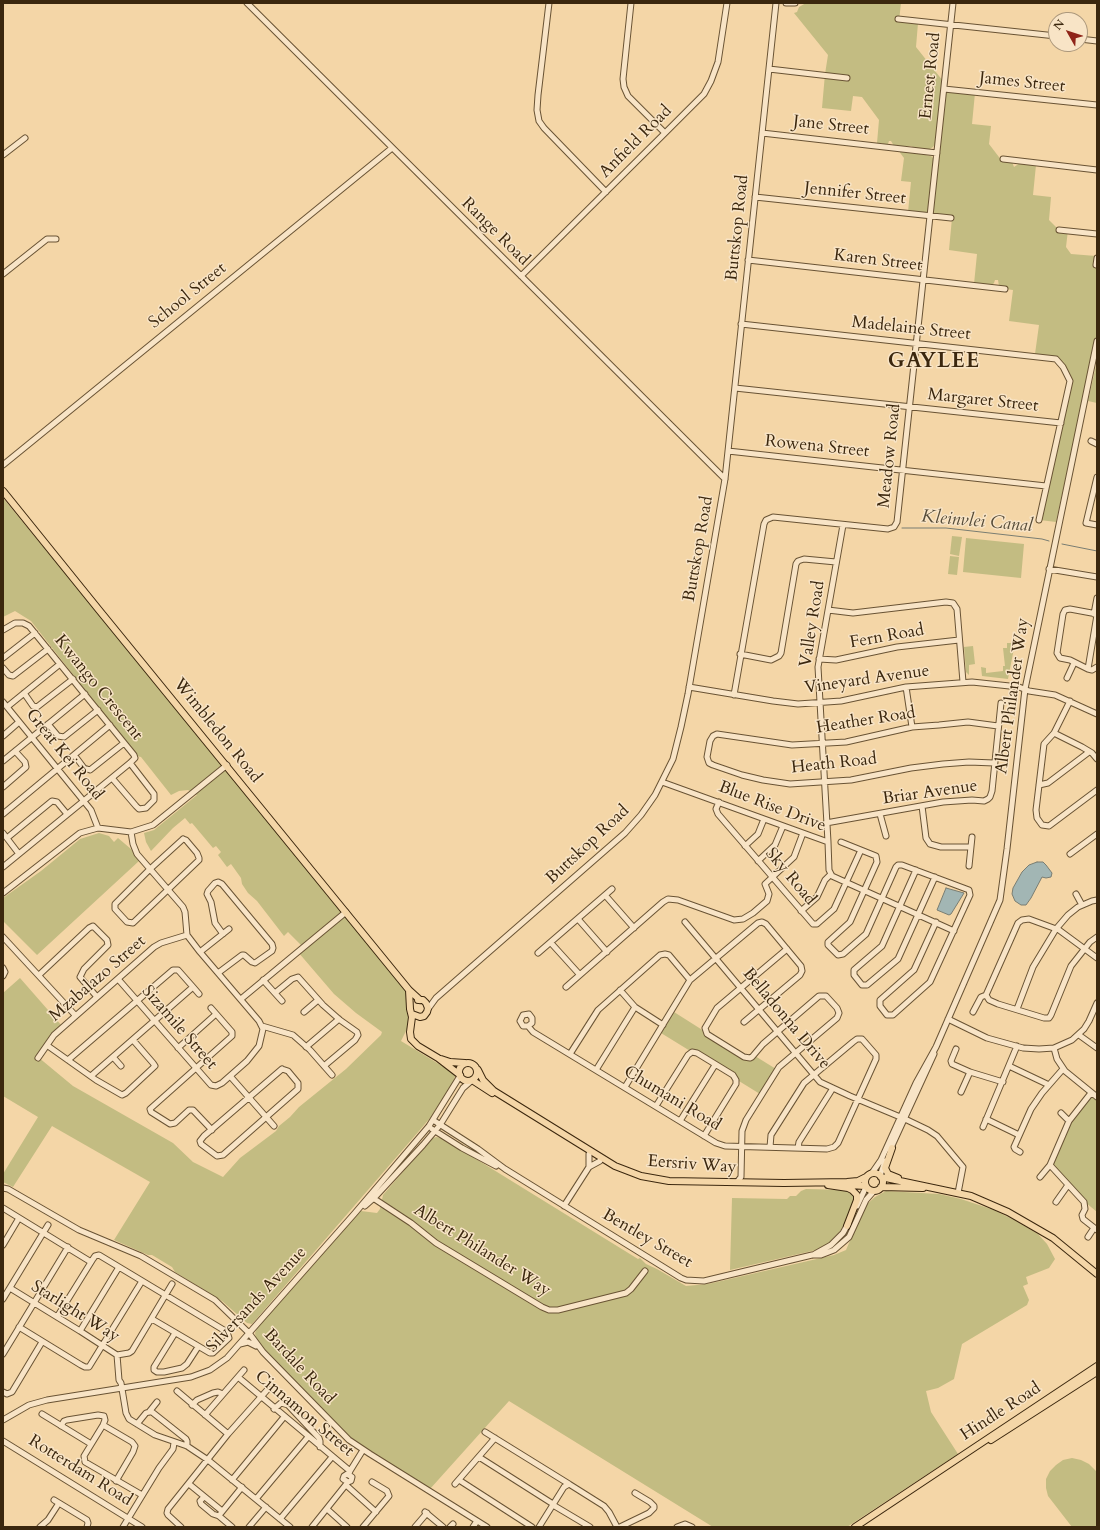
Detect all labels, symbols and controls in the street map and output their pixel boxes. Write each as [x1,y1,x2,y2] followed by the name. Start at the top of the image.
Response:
[1048,12,1088,52] north arrow
[1050,16,1068,33] text: N
[916,32,946,120] street label: Ernest Road
[978,68,1066,98] street label: James Street
[595,101,677,183] street label: Anfield Road
[792,112,870,140] street label: Jane Street
[722,174,754,282] street label: Buttskop Road
[803,179,907,209] street label: Jennifer Street
[457,194,533,270] street label: Range Road
[833,245,923,277] street label: Karen Street
[145,259,231,333] street label: School Street
[851,313,971,345] street label: Madelaine Street
[888,349,980,375] district label: GAYLEE
[927,385,1039,417] street label: Margaret Street
[874,403,906,509] street label: Meadow Road
[764,431,870,463] street label: Rowena Street
[680,495,718,603] street label: Buttskop Road
[920,506,1034,538] water label: Kleinvlei Canal
[796,579,830,669] street label: Valley Road
[992,617,1034,775] street label: Albert Philander Way
[848,620,926,654] street label: Fern Road
[49,631,147,745] street label: Kwango Crescent
[803,661,931,699] street label: Vineyard Avenue
[169,674,265,788] street label: Wimbledon Road
[815,703,917,739] street label: Heather Road
[21,705,107,805] street label: Great Kei Road
[790,749,878,779] street label: Heath Road
[881,776,979,810] street label: Briar Avenue
[716,777,828,837] street label: Blue Rise Drive
[542,801,634,889] street label: Buttskop Road
[760,844,820,910] street label: Sky Road
[46,931,150,1027] street label: Mzabalazo Street
[738,964,834,1074] street label: Belladonna Drive
[137,982,221,1074] street label: Sizamile Street
[620,1062,724,1136] street label: Chumani Road
[647,1152,737,1178] street label: Eersriv Way
[410,1201,554,1301] street label: Albert Philander Way
[598,1205,696,1273] street label: Bentley Street
[203,1243,311,1357] street label: Silversands Avenue
[27,1277,123,1347] street label: Starlight Way
[259,1325,339,1409] street label: Bardale Road
[250,1367,358,1461] street label: Cinnamon Street
[957,1378,1045,1446] street label: Hindle Road
[24,1431,136,1511] street label: Rotterdam Road

